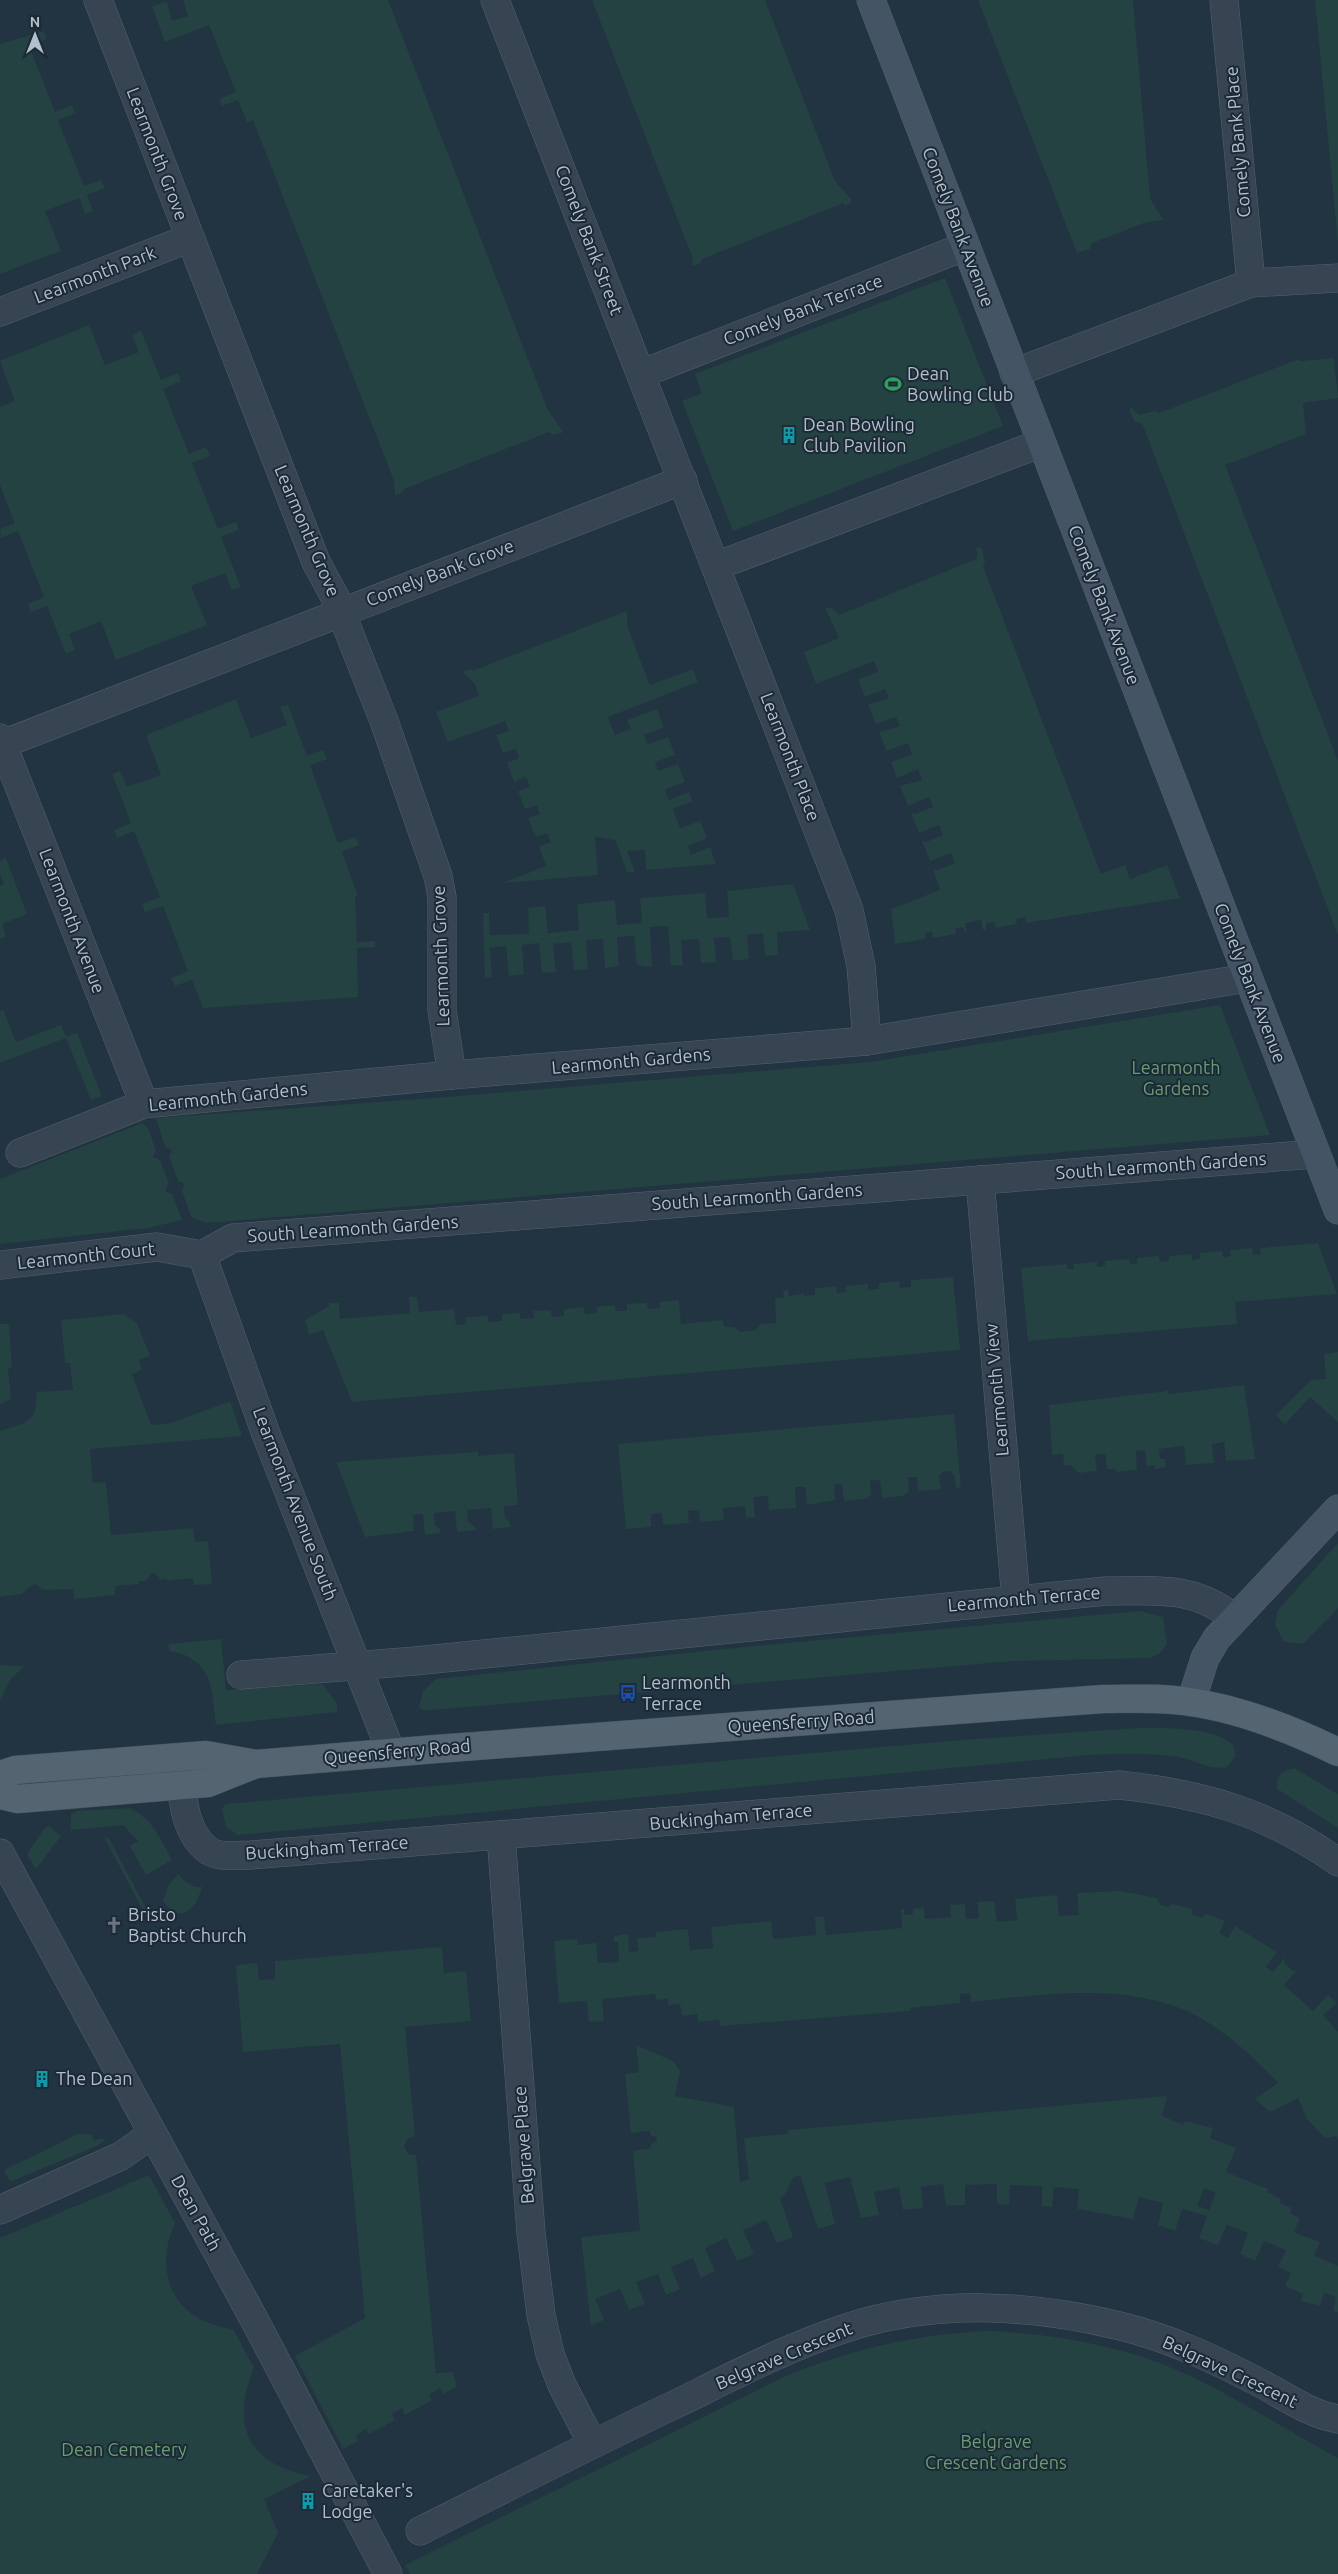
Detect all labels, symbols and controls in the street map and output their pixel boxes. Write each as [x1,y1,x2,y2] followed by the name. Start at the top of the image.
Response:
[10,10,60,60] north arrow
[30,14,40,30] text: N
[1220,66,1254,219] street label: Comely Bank Place
[123,84,193,223] street label: Learmonth Grove
[919,144,999,309] street label: Comely Bank Avenue
[552,162,628,317] street label: Comely Bank Street
[31,242,158,306] street label: Learmonth Park
[720,269,885,349] street label: Comely Bank Terrace
[907,363,1013,404] place label: Dean Bowling Club
[883,374,903,394] sports icon: Dean Bowling Club
[803,414,915,455] place label: Dean Bowling Club Pavilion
[779,425,799,445] building icon: Dean Bowling Club Pavilion
[271,462,345,599] street label: Learmonth Grove
[1065,522,1145,687] street label: Comely Bank Avenue
[363,535,516,609] street label: Comely Bank Grove
[757,690,825,824] street label: Learmonth Place
[36,845,110,996] street label: Learmonth Avenue
[428,885,452,1027] street label: Learmonth Grove
[1211,900,1291,1065] street label: Comely Bank Avenue
[551,1043,711,1077] street label: Learmonth Gardens
[1132,1057,1220,1098] park label: Learmonth Gardens
[148,1078,308,1114] street label: Learmonth Gardens
[1055,1148,1267,1182] street label: South Learmonth Gardens
[651,1179,863,1213] street label: South Learmonth Gardens
[247,1211,459,1245] street label: South Learmonth Gardens
[16,1238,156,1272] street label: Learmonth Court
[980,1323,1012,1457] street label: Learmonth View
[250,1404,342,1603] street label: Learmonth Avenue South
[947,1581,1101,1615] street label: Learmonth Terrace
[642,1672,731,1713] place label: Learmonth Terrace
[618,1683,638,1703] bus stop icon: Learmonth Terrace
[727,1706,875,1737] street label: Queensferry Road
[323,1735,471,1768] street label: Queensferry Road
[649,1799,813,1833] street label: Buckingham Terrace
[245,1831,409,1863] street label: Buckingham Terrace
[128,1904,247,1945] place label: Bristo Baptist Church
[104,1915,124,1935] church icon: Bristo Baptist Church
[56,2068,133,2088] place label: The Dean
[32,2069,52,2089] building icon: The Dean
[509,2085,537,2205] street label: Belgrave Place
[168,2171,226,2254] street label: Dean Path
[712,2317,855,2393] street label: Belgrave Crescent
[1160,2331,1301,2411] street label: Belgrave Crescent
[925,2431,1067,2472] park label: Belgrave Crescent Gardens
[61,2439,187,2459] park label: Dean Cemetery
[322,2480,413,2521] place label: Caretaker's Lodge
[298,2491,318,2511] building icon: Caretaker's Lodge

